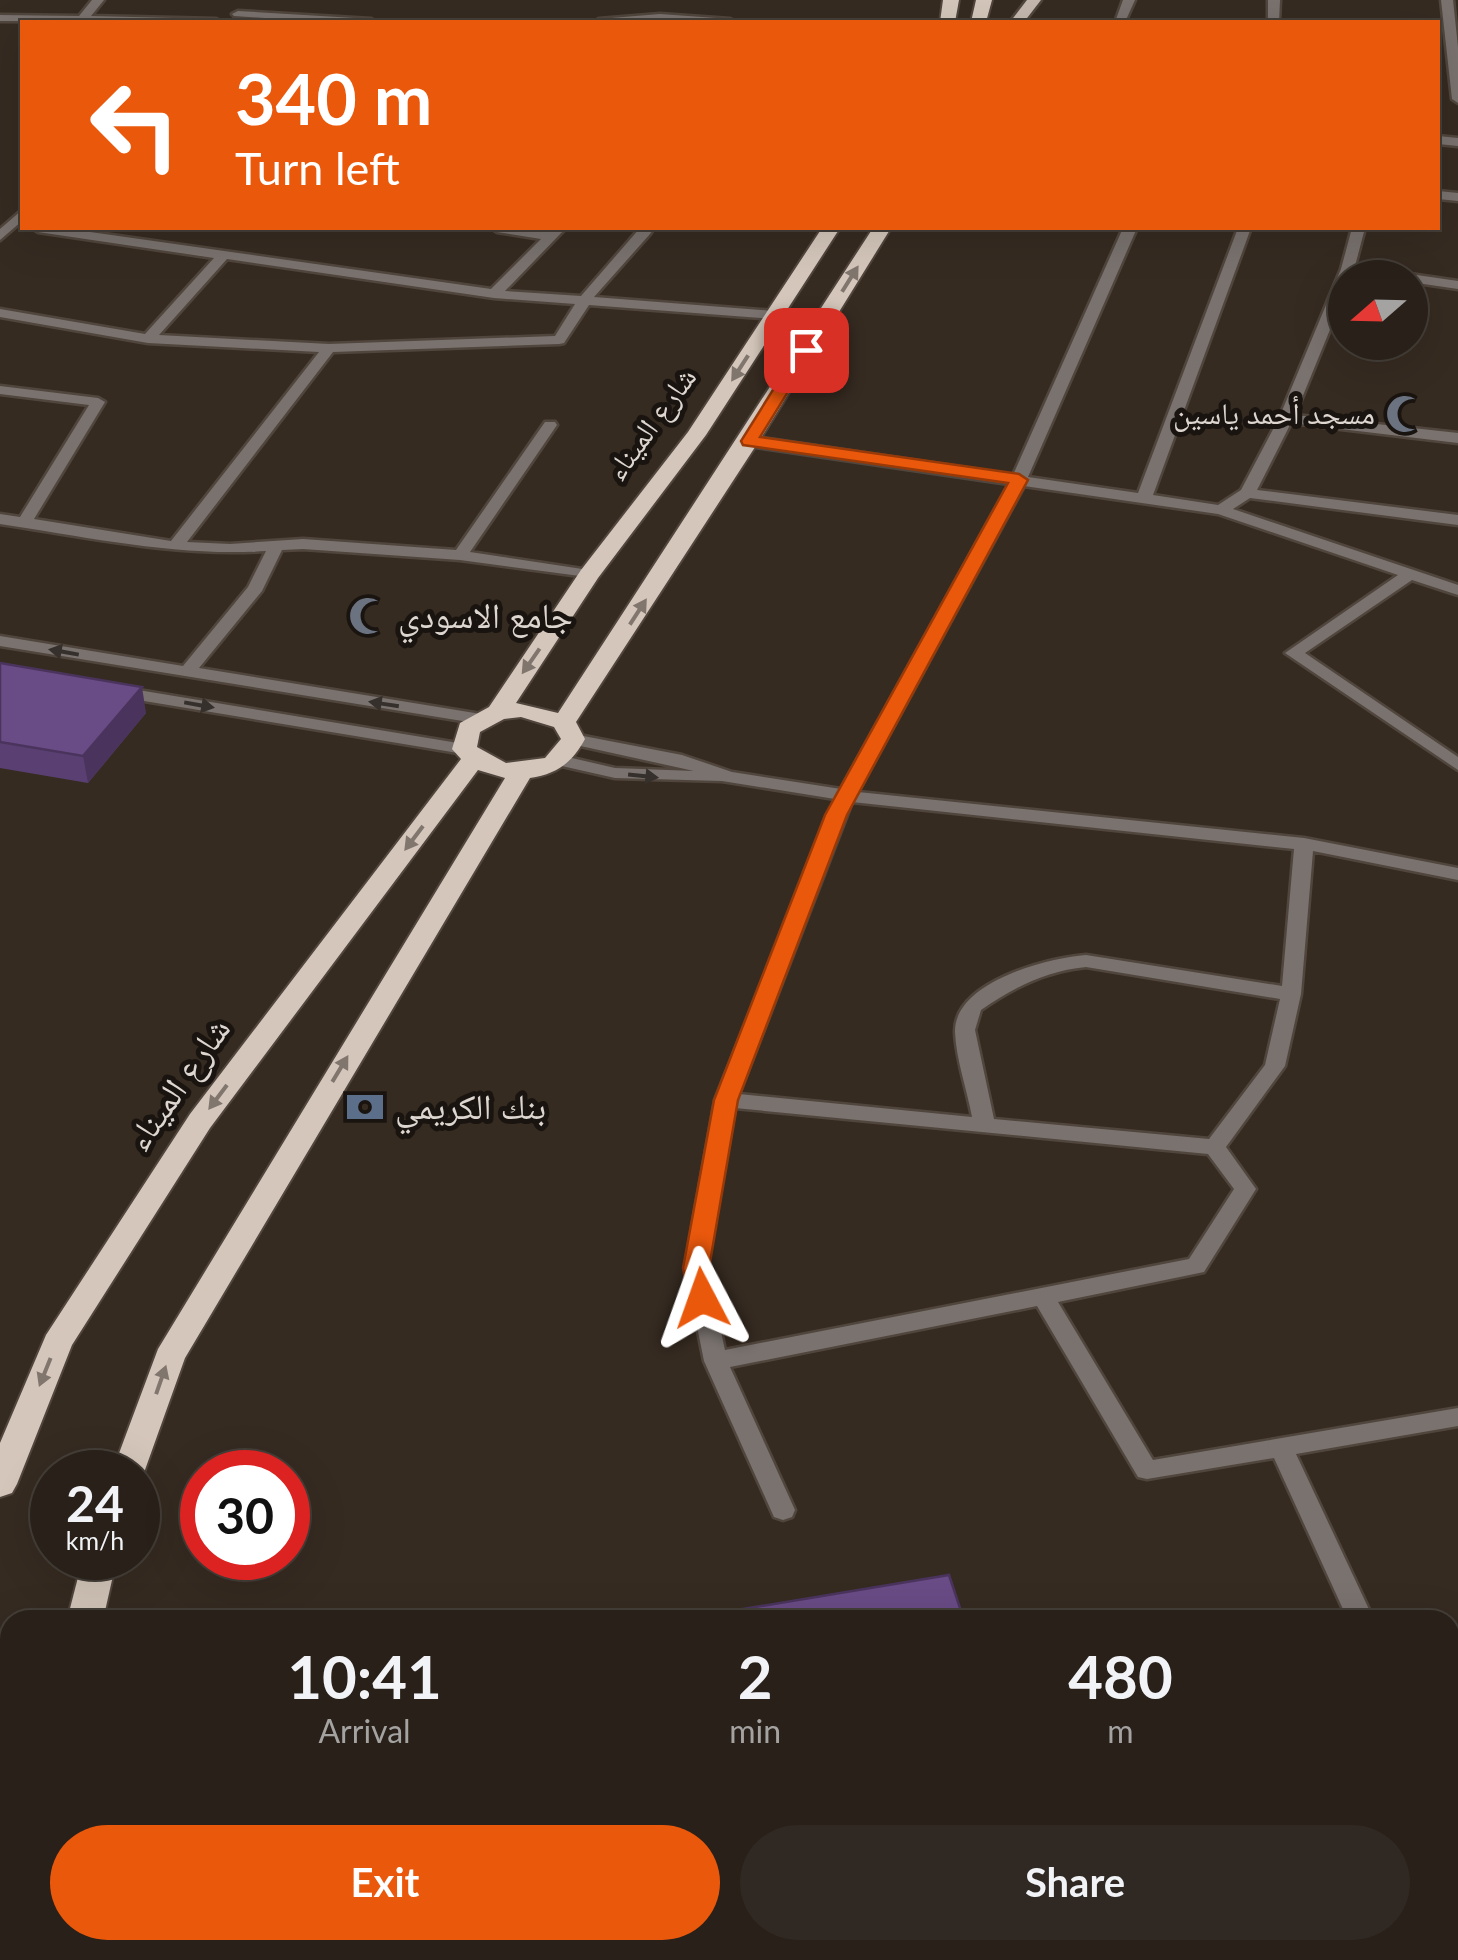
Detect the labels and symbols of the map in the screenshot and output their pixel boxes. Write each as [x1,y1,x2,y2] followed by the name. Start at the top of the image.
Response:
[1328,260,1428,360] north arrow
[841,265,858,293] one-way arrow
[764,308,849,393] pin
[731,354,749,381] one-way arrow
[596,359,705,488] street label: شارع الميناء
[1384,393,1426,435] mosque icon: مسجد أحمد ياسين
[1173,394,1375,432] place label: مسجد أحمد ياسين
[398,593,573,644] place label: جامع الاسودي
[347,595,389,637] mosque icon: جامع الاسودي
[628,598,646,625] one-way arrow
[47,644,79,659] one-way arrow
[522,648,541,674] one-way arrow
[368,696,400,712] one-way arrow
[184,698,216,713] one-way arrow
[627,768,659,784] one-way arrow
[404,825,424,851] one-way arrow
[115,1008,240,1159] street label: شارع الميناء
[330,1055,348,1083] one-way arrow
[208,1084,228,1110] one-way arrow
[395,1084,546,1135] place label: بنك الكريمي
[344,1086,386,1128] bank icon: بنك الكريمي
[650,1246,754,1350] position arrow
[37,1357,53,1387] one-way arrow
[154,1365,169,1395] one-way arrow
[180,1450,310,1580] speed limit sign: 30

